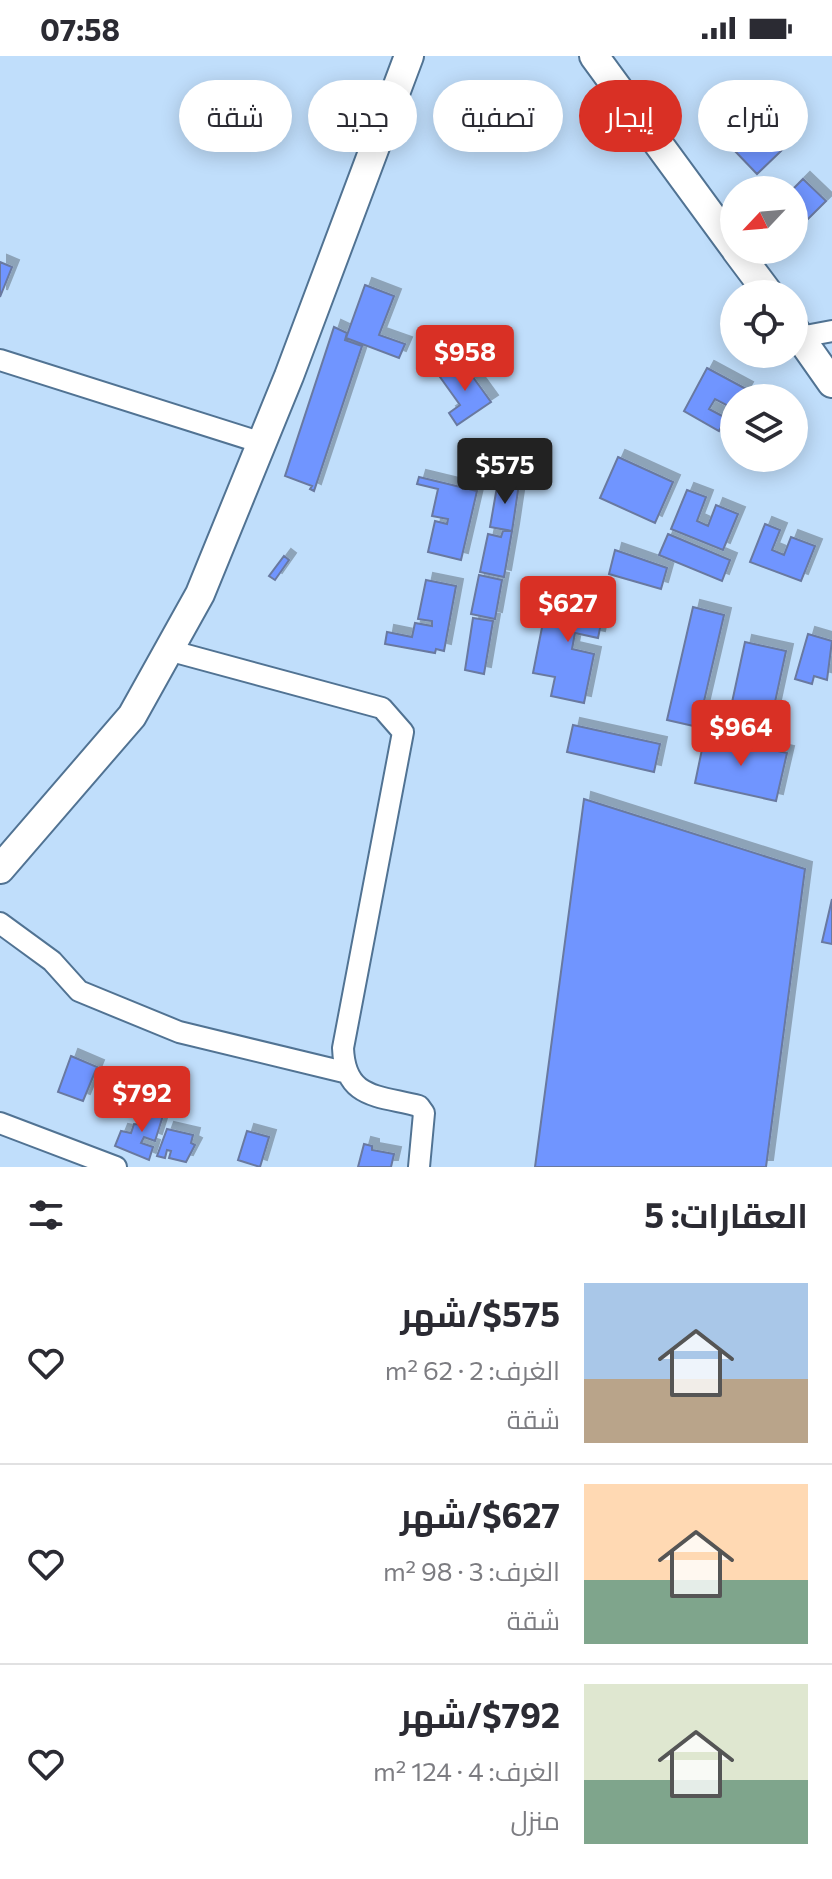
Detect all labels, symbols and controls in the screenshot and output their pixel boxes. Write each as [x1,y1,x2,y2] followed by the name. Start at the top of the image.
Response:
[40,10,120,47] text: 07:58
[179,80,292,152] chip: شقة
[308,80,417,152] chip: جديد
[433,80,563,152] chip: تصفية
[579,80,682,152] chip: إيجار
[698,80,808,152] chip: شراء
[720,176,808,264] north arrow
[720,176,808,472] map controls
[720,280,808,368] button: locate
[418,325,512,393] pin: $958
[434,335,496,366] text: $958
[720,384,808,472] button: layers
[458,438,552,506] pin: $575
[475,448,535,479] text: $575
[521,576,615,644] pin: $627
[538,586,598,617] text: $627
[694,700,788,768] pin: $964
[710,710,772,741] text: $964
[95,1066,189,1134] pin: $792
[112,1076,172,1107] text: $792
[24,1193,68,1237] icon: filters
[644,1193,808,1235] text: العقارات: 5
[400,1292,560,1334] text: $575/شهر
[648,1315,744,1411] icon: home
[24,1341,68,1385] icon: heart
[385,1354,560,1385] text: الغرف: 2 · 62 m²
[507,1403,560,1434] text: شقة
[400,1493,560,1535] text: $627/شهر
[648,1516,744,1612] icon: home
[24,1542,68,1586] icon: heart
[383,1555,560,1586] text: الغرف: 3 · 98 m²
[507,1604,560,1635] text: شقة
[400,1693,560,1735] text: $792/شهر
[648,1716,744,1812] icon: home
[24,1742,68,1786] icon: heart
[373,1755,560,1786] text: الغرف: 4 · 124 m²
[511,1804,560,1835] text: منزل

